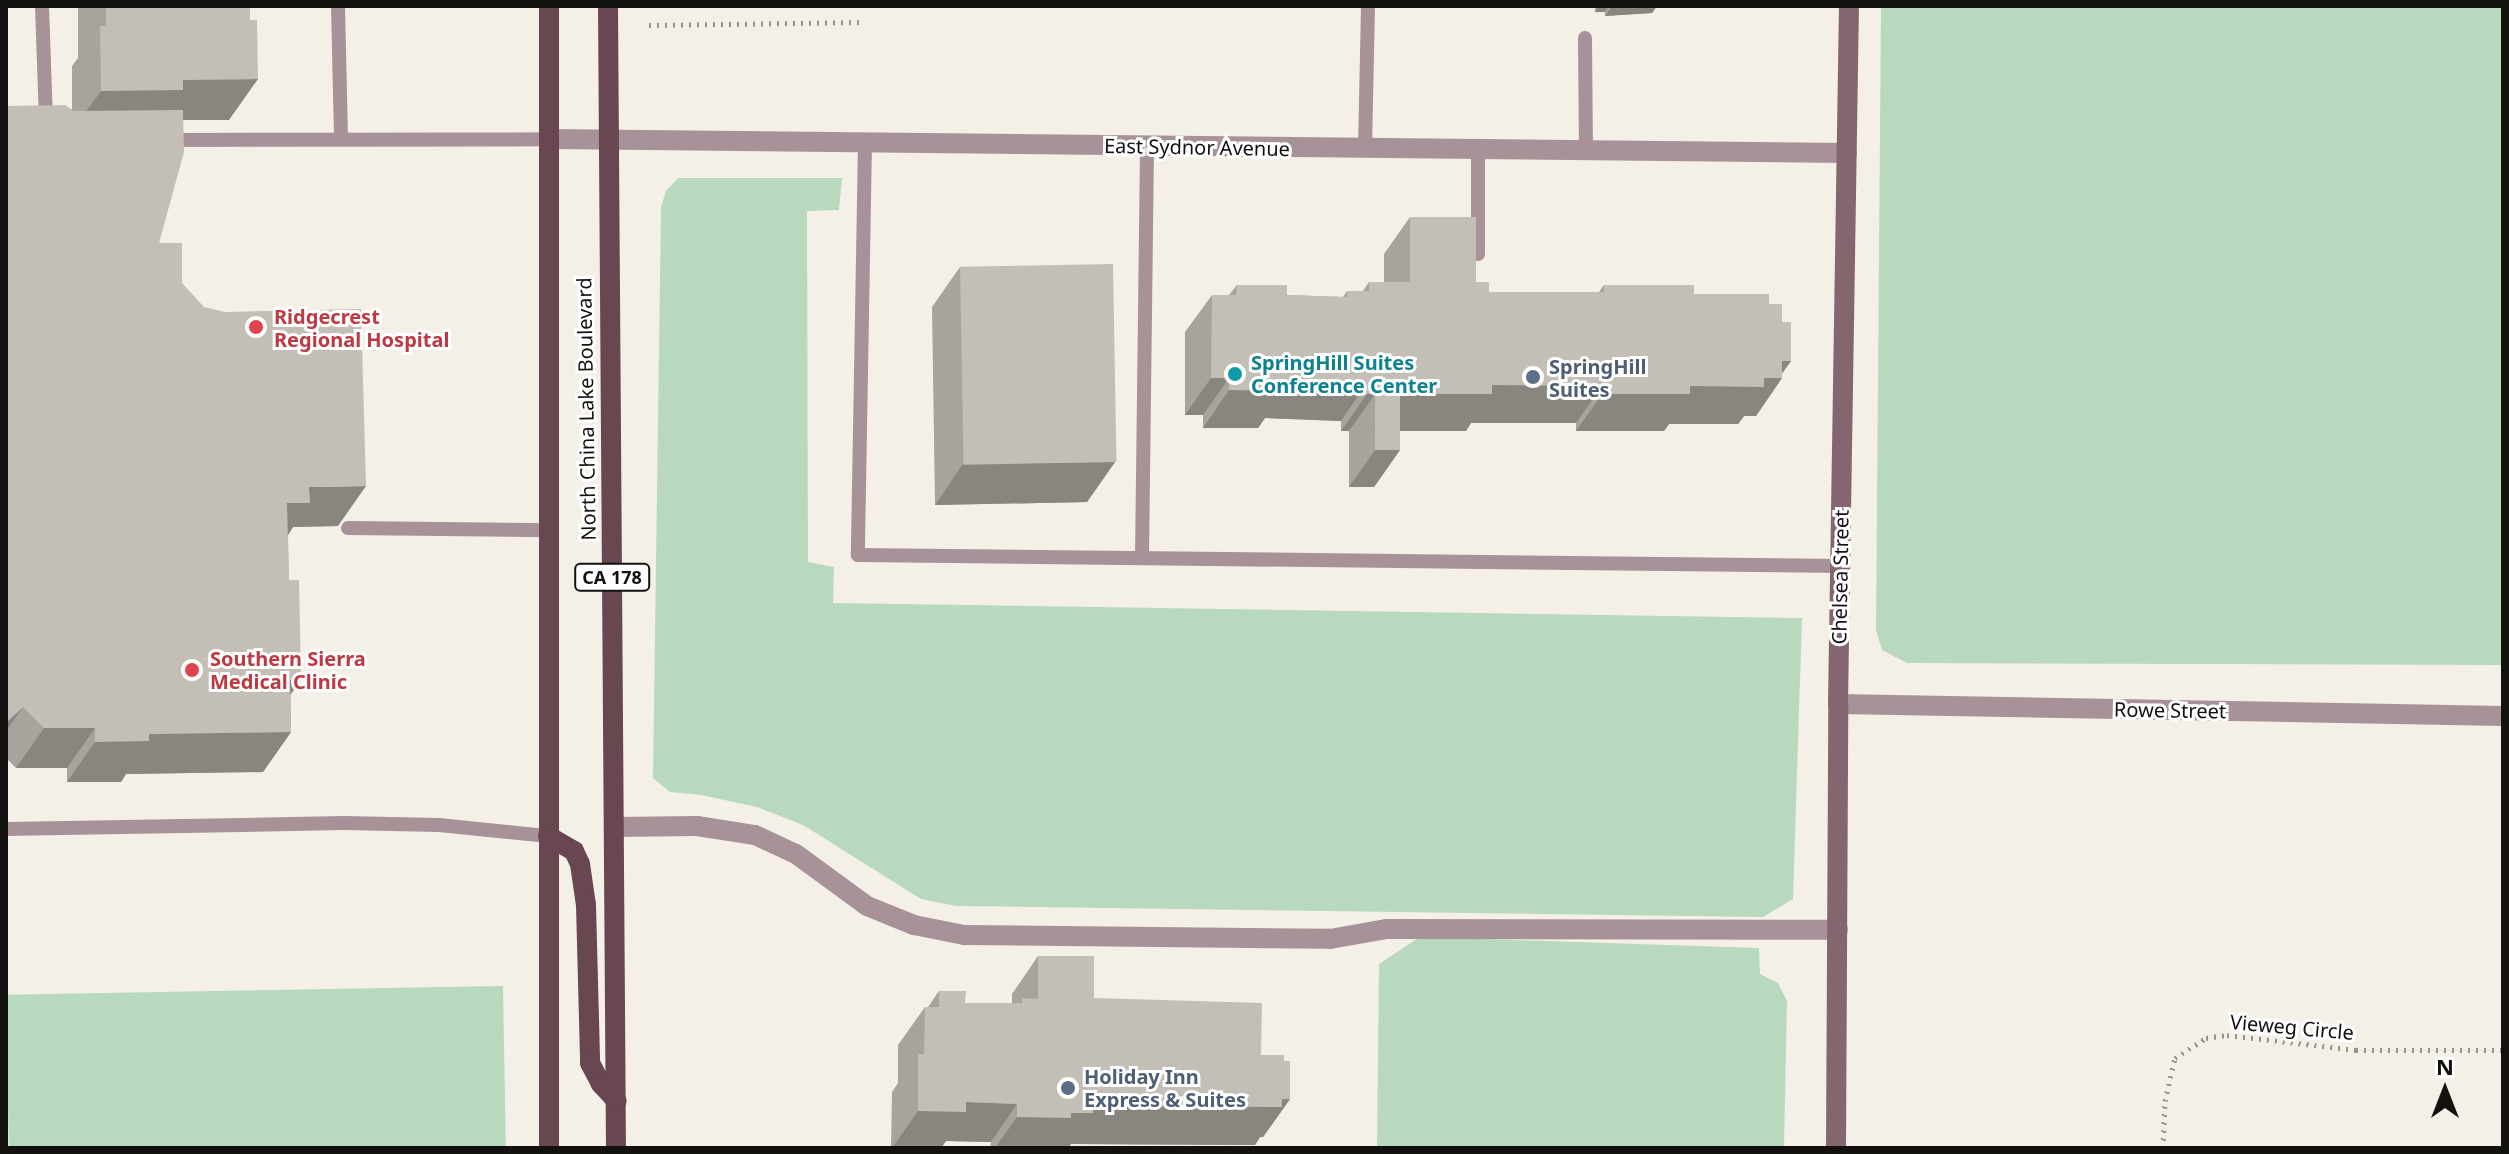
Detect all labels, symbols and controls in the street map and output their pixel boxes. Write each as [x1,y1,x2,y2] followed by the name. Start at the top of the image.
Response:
[1104,133,1290,161] street label: East Sydnor Avenue
[572,277,600,541] street label: North China Lake Boulevard
[274,304,449,351] place label: Ridgecrest Regional Hospital
[245,316,267,338] marker: Ridgecrest Regional Hospital
[1251,350,1437,397] place label: SpringHill Suites Conference Center
[1549,354,1646,401] place label: SpringHill Suites
[1226,365,1244,383] marker: SpringHill Suites Conference Center
[1524,368,1542,386] marker: SpringHill Suites
[1827,510,1853,644] street label: Chelsea Street
[574,563,650,591] road number: CA 178
[210,646,366,693] place label: Southern Sierra Medical Clinic
[181,659,203,681] marker: Southern Sierra Medical Clinic
[2114,697,2226,723] street label: Rowe Street
[2229,1010,2355,1044] street label: Vieweg Circle
[2405,1050,2485,1130] north arrow
[2436,1051,2454,1081] text: N
[1084,1064,1246,1111] place label: Holiday Inn Express & Suites
[1059,1079,1077,1097] marker: Holiday Inn Express & Suites

